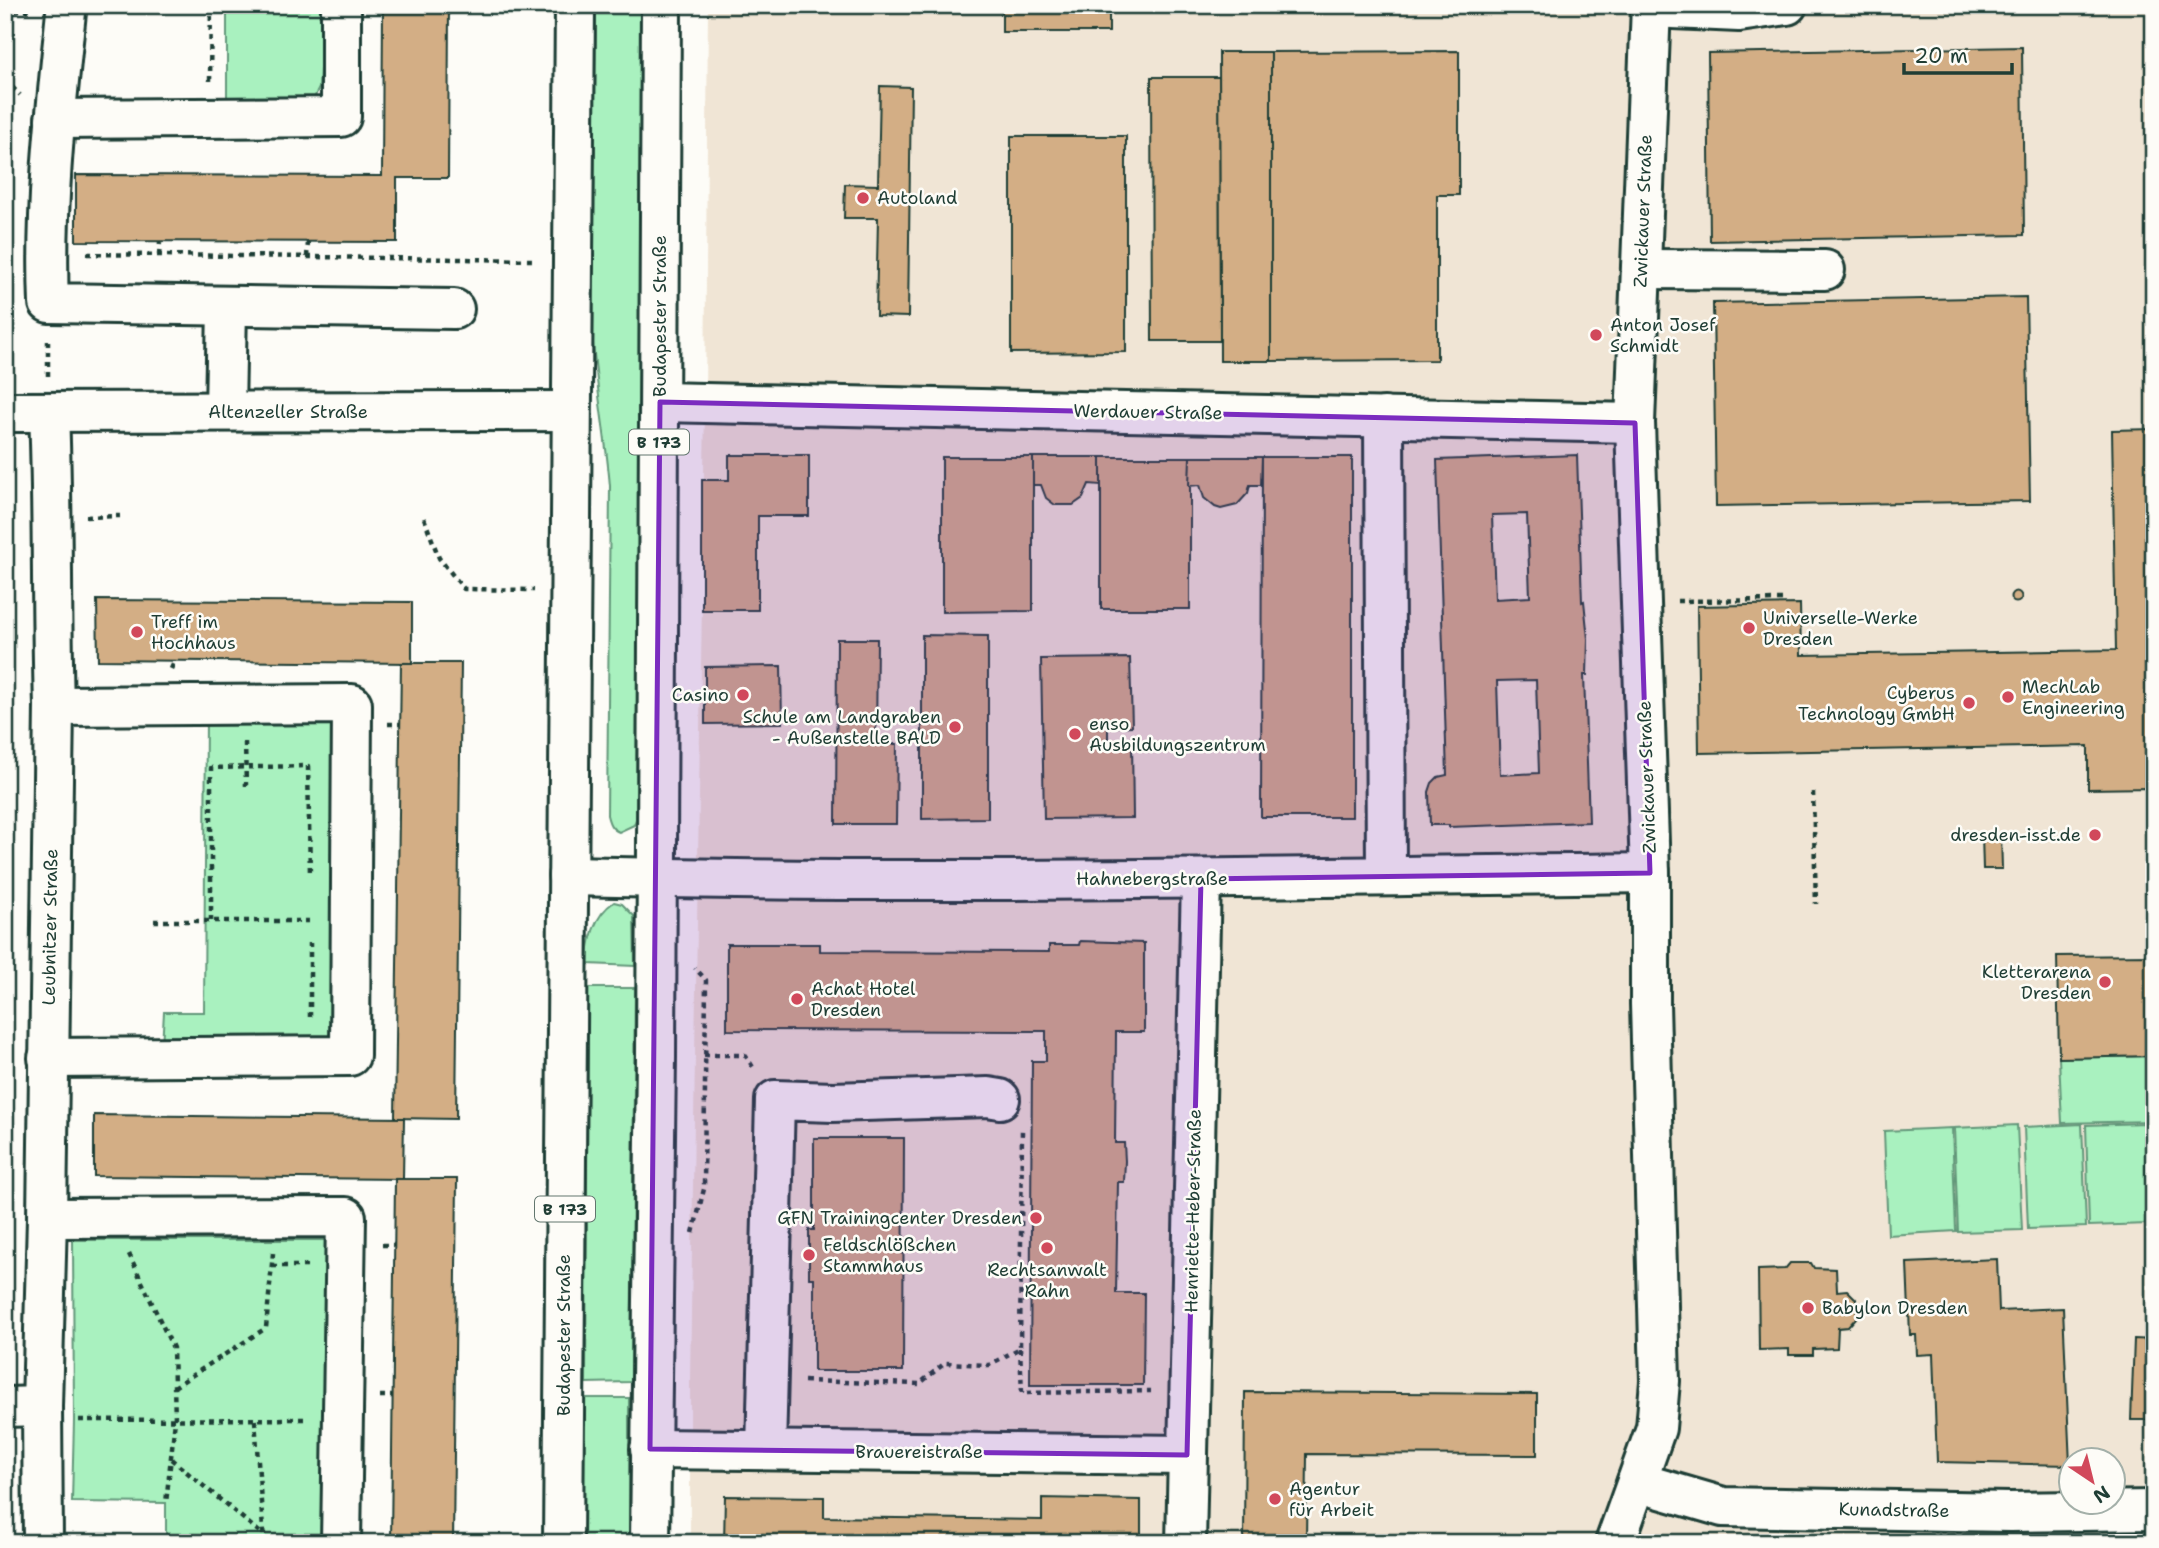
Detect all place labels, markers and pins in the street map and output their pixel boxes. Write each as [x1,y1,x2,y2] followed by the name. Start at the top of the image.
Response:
[877,186,957,210] place label: Autoland
[855,190,871,206] marker: Autoland
[1610,313,1716,358] place label: Anton Josef Schmidt
[1588,327,1604,343] marker: Anton Josef Schmidt
[1763,606,1918,651] place label: Universelle-Werke Dresden
[151,610,236,655] place label: Treff im Hochhaus
[1741,620,1757,636] marker: Universelle-Werke Dresden
[129,624,145,640] marker: Treff im Hochhaus
[2022,675,2125,720] place label: MechLab Engineering
[1798,681,1955,726] place label: Cyberus Technology GmbH
[672,683,729,707] place label: Casino
[735,687,751,703] marker: Casino
[2000,689,2016,705] marker: MechLab Engineering
[1961,695,1977,711] marker: Cyberus Technology GmbH
[743,705,941,750] place label: Schule am Landgraben - Außenstelle BALD
[1089,712,1266,757] place label: enso Ausbildungszentrum
[947,719,963,735] marker: Schule am Landgraben - Außenstelle BALD
[1067,726,1083,742] marker: enso Ausbildungszentrum
[1950,823,2081,847] place label: dresden-isst.de
[2087,827,2103,843] marker: dresden-isst.de
[1982,960,2091,1005] place label: Kletterarena Dresden
[2097,974,2113,990] marker: Kletterarena Dresden
[811,977,916,1022] place label: Achat Hotel Dresden
[789,991,805,1007] marker: Achat Hotel Dresden
[777,1206,1022,1230] place label: GFN Trainingcenter Dresden
[1028,1210,1044,1226] marker: GFN Trainingcenter Dresden
[823,1233,956,1278] place label: Feldschlößchen Stammhaus
[1039,1240,1055,1256] marker: Rechtsanwalt Rahn
[801,1247,817,1263] marker: Feldschlößchen Stammhaus
[987,1258,1107,1303] place label: Rechtsanwalt Rahn
[1822,1296,1968,1320] place label: Babylon Dresden
[1800,1300,1816,1316] marker: Babylon Dresden
[1289,1477,1374,1522] place label: Agentur für Arbeit
[1267,1491,1283,1507] marker: Agentur für Arbeit

